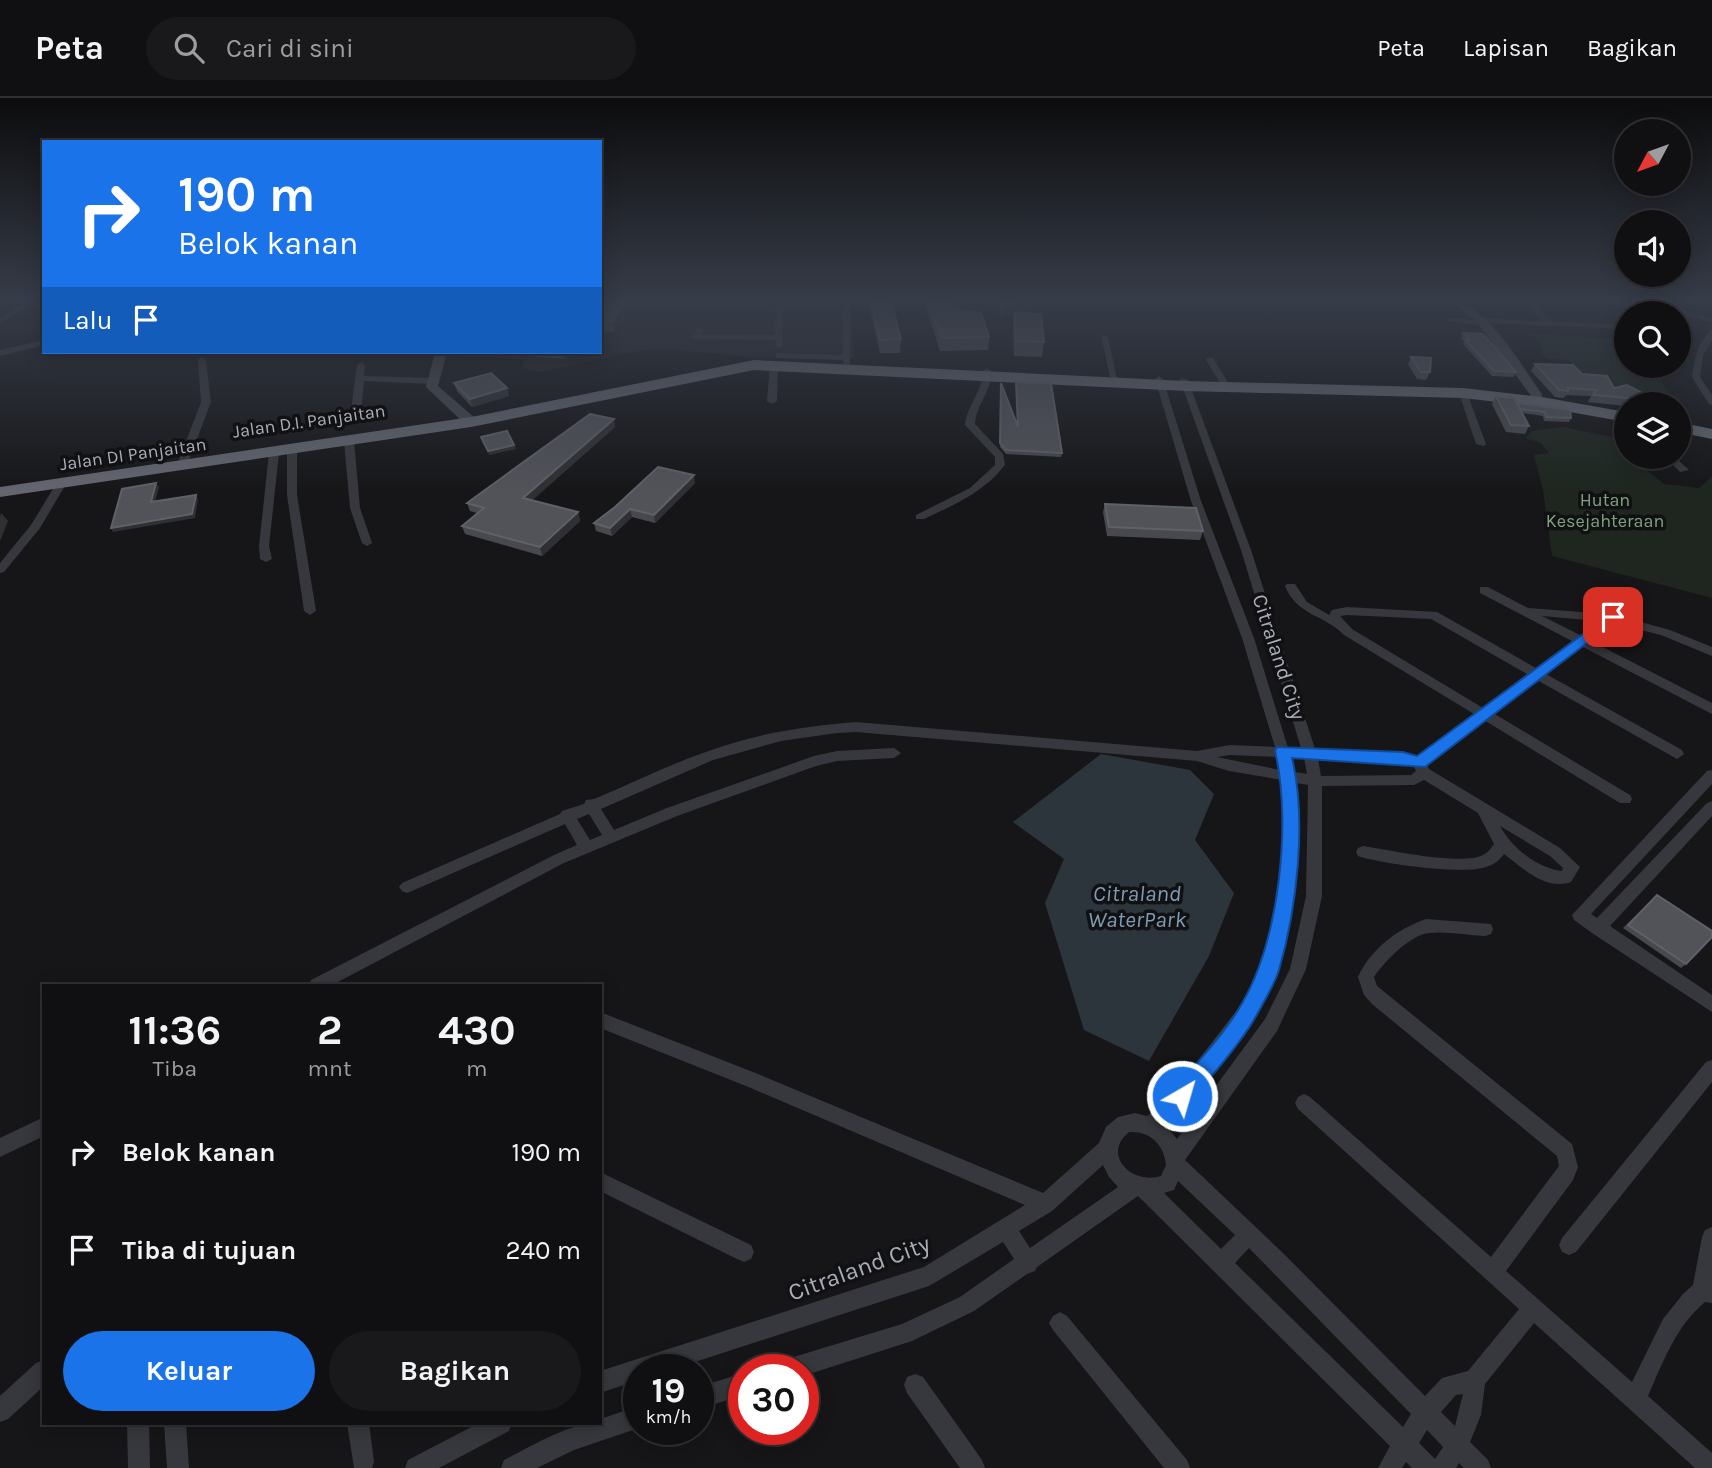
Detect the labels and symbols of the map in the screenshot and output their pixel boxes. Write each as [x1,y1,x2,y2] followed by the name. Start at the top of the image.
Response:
[1614,119,1690,196] north arrow
[231,399,387,443] street label: Jalan D.I. Panjaitan
[58,433,208,475] street label: Jalan DI Panjaitan
[1546,489,1664,532] park label: Hutan Kesejahteraan
[1583,587,1643,647] pin
[1247,591,1311,723] street label: Citraland City
[1088,880,1186,933] water label: Citraland WaterPark
[1145,1059,1219,1133] position arrow
[784,1229,934,1307] street label: Citraland City
[728,1354,819,1445] speed limit sign: 30

